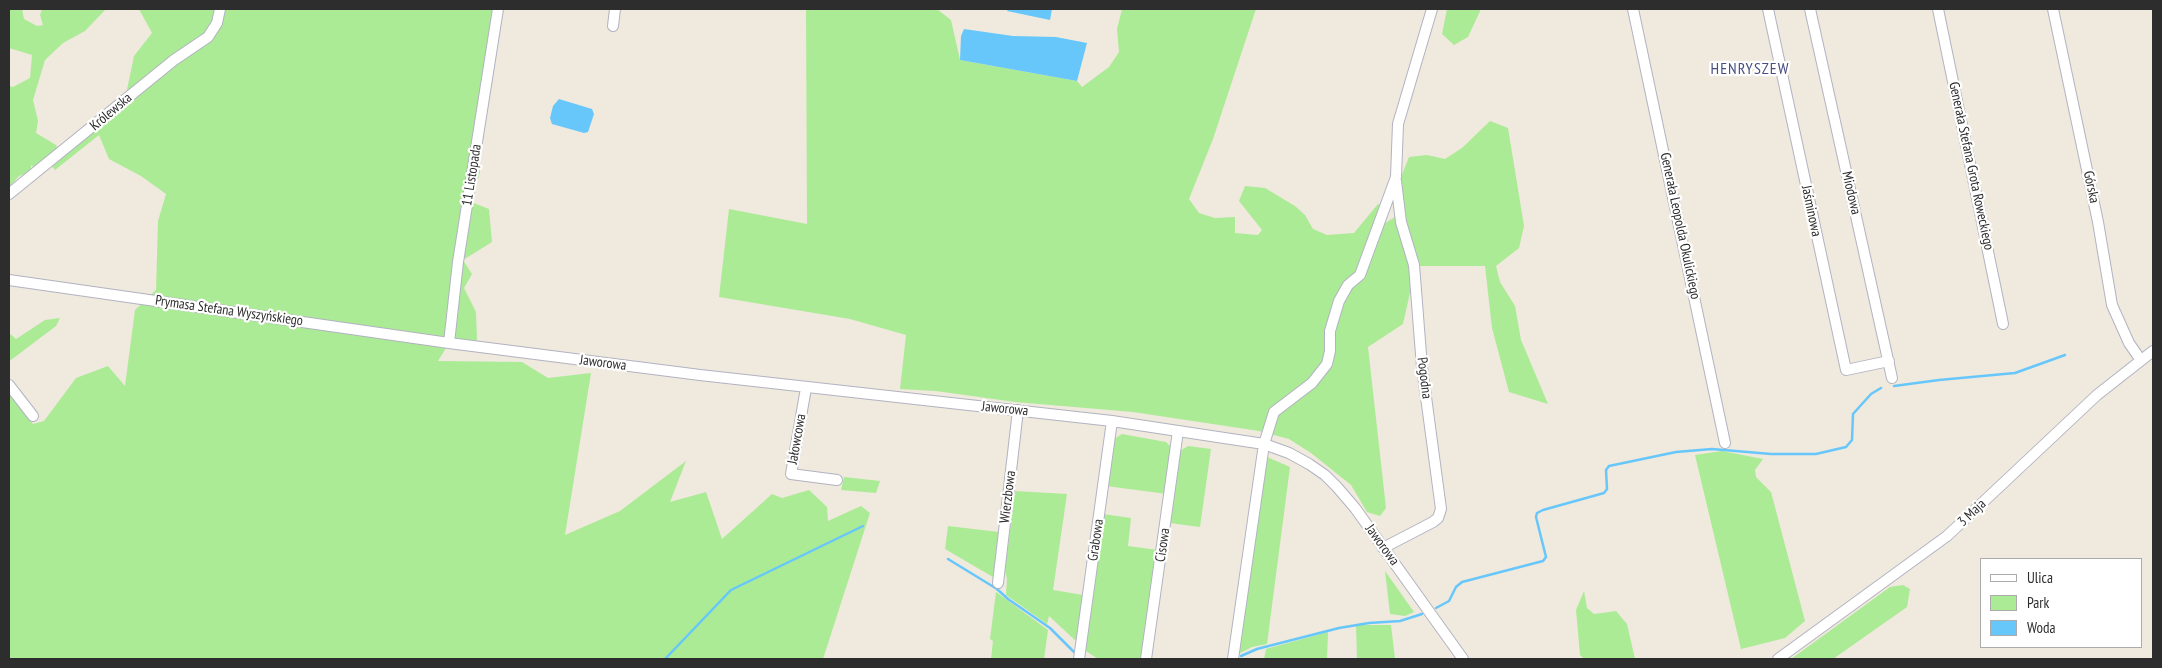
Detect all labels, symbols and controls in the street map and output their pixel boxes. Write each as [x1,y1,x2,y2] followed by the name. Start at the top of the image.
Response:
[1709,59,1791,79] district label: HENRYSZEW
[1945,80,1997,252] street label: Generała Stefana Grota Roweckiego
[87,90,135,134] street label: Królewska
[459,143,485,207] street label: 11 Listopada
[1656,151,1704,301] street label: Generała Leopolda Okulickiego
[2079,169,2103,205] street label: Górska
[1838,170,1864,216] street label: Miodowa
[1797,184,1825,238] street label: Jaśminowa
[154,292,304,330] street label: Prymasa Stefana Wyszyńskiego
[579,352,627,374] street label: Jaworowa
[1413,356,1435,400] street label: Pogodna
[981,398,1029,420] street label: Jaworowa
[784,413,810,465] street label: Jałowcowa
[996,470,1020,524] street label: Wierzbowa
[1954,496,1990,530] street label: 3 Maja
[1085,518,1107,562] street label: Grabowa
[1361,521,1403,569] street label: Jaworowa
[1152,527,1174,563] street label: Cisowa
[1980,558,2142,648] legend
[2027,568,2053,587] text: Ulica
[2027,593,2049,612] text: Park
[2027,618,2056,637] text: Woda

